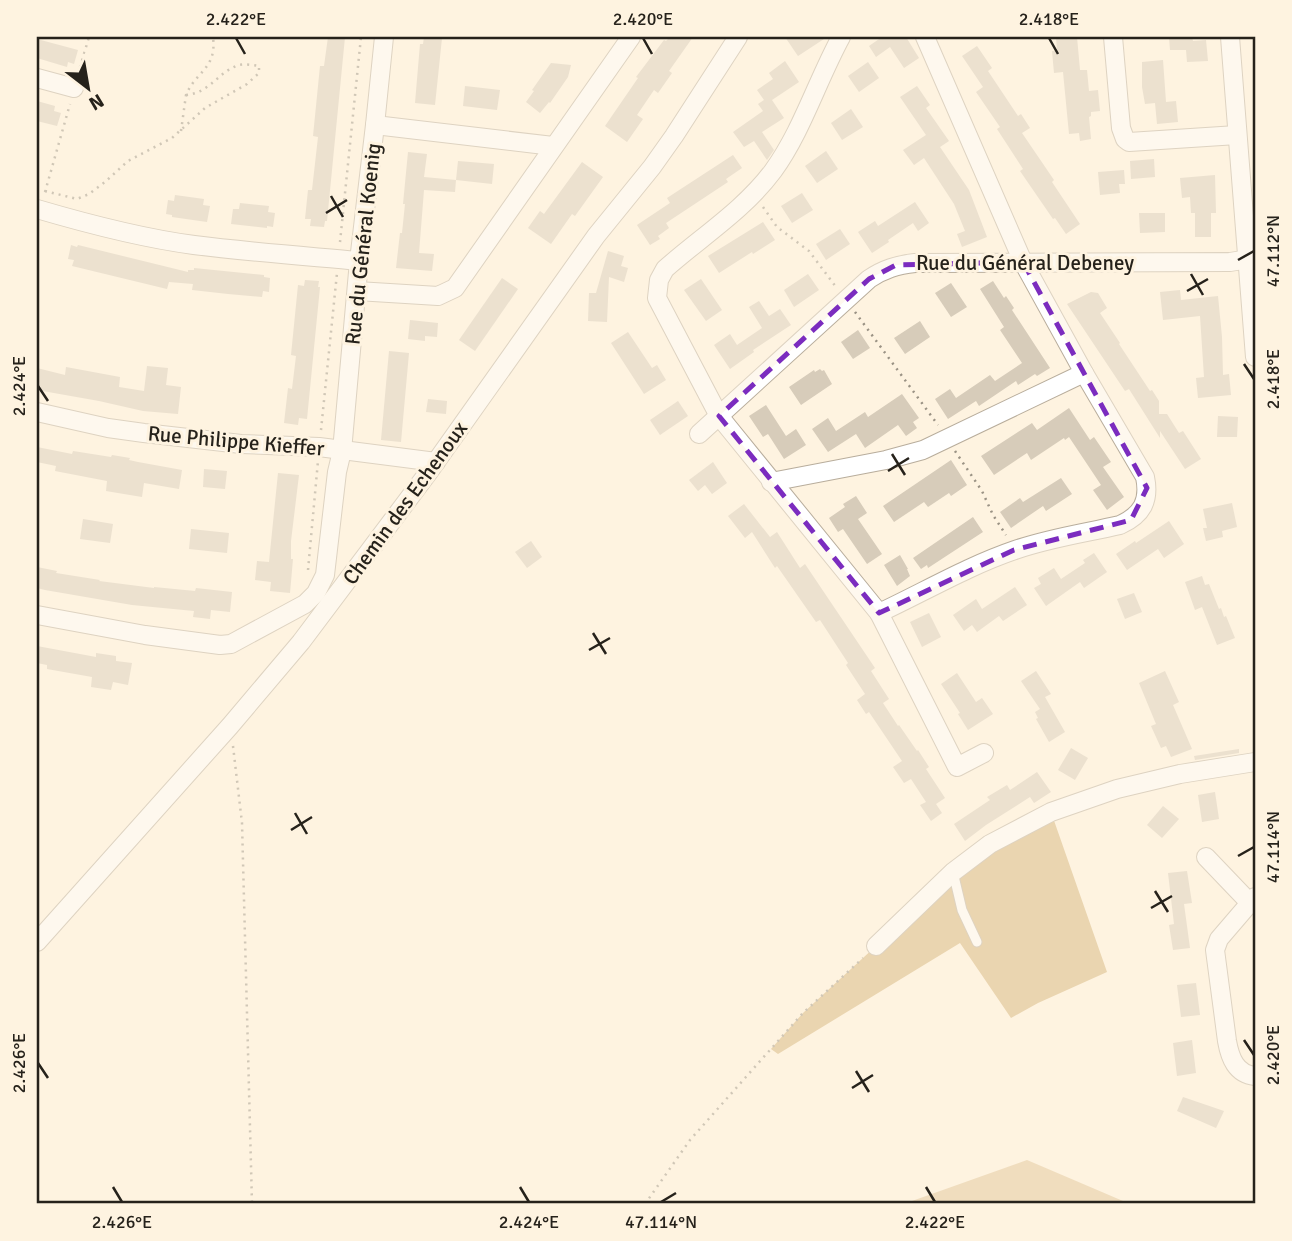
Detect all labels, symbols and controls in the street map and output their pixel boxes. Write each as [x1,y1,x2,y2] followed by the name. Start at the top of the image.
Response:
[206,8,266,30] text: 2.422°E
[613,8,673,30] text: 2.420°E
[1019,8,1079,30] text: 2.418°E
[52,52,122,122] north arrow
[84,88,108,115] text: N
[339,142,387,346] street label: Rue du Général Koenig
[1262,215,1284,287] text: 47.112°N
[916,250,1134,276] street label: Rue du Général Debeney
[1262,349,1284,409] text: 2.418°E
[8,356,30,416] text: 2.424°E
[337,416,473,590] street label: Chemin des Echenoux
[147,420,326,462] street label: Rue Philippe Kieffer
[1262,811,1284,883] text: 47.114°N
[1262,1025,1284,1085] text: 2.420°E
[8,1033,30,1093] text: 2.426°E
[92,1211,152,1233] text: 2.426°E
[499,1211,559,1233] text: 2.424°E
[625,1211,697,1233] text: 47.114°N
[905,1211,965,1233] text: 2.422°E

